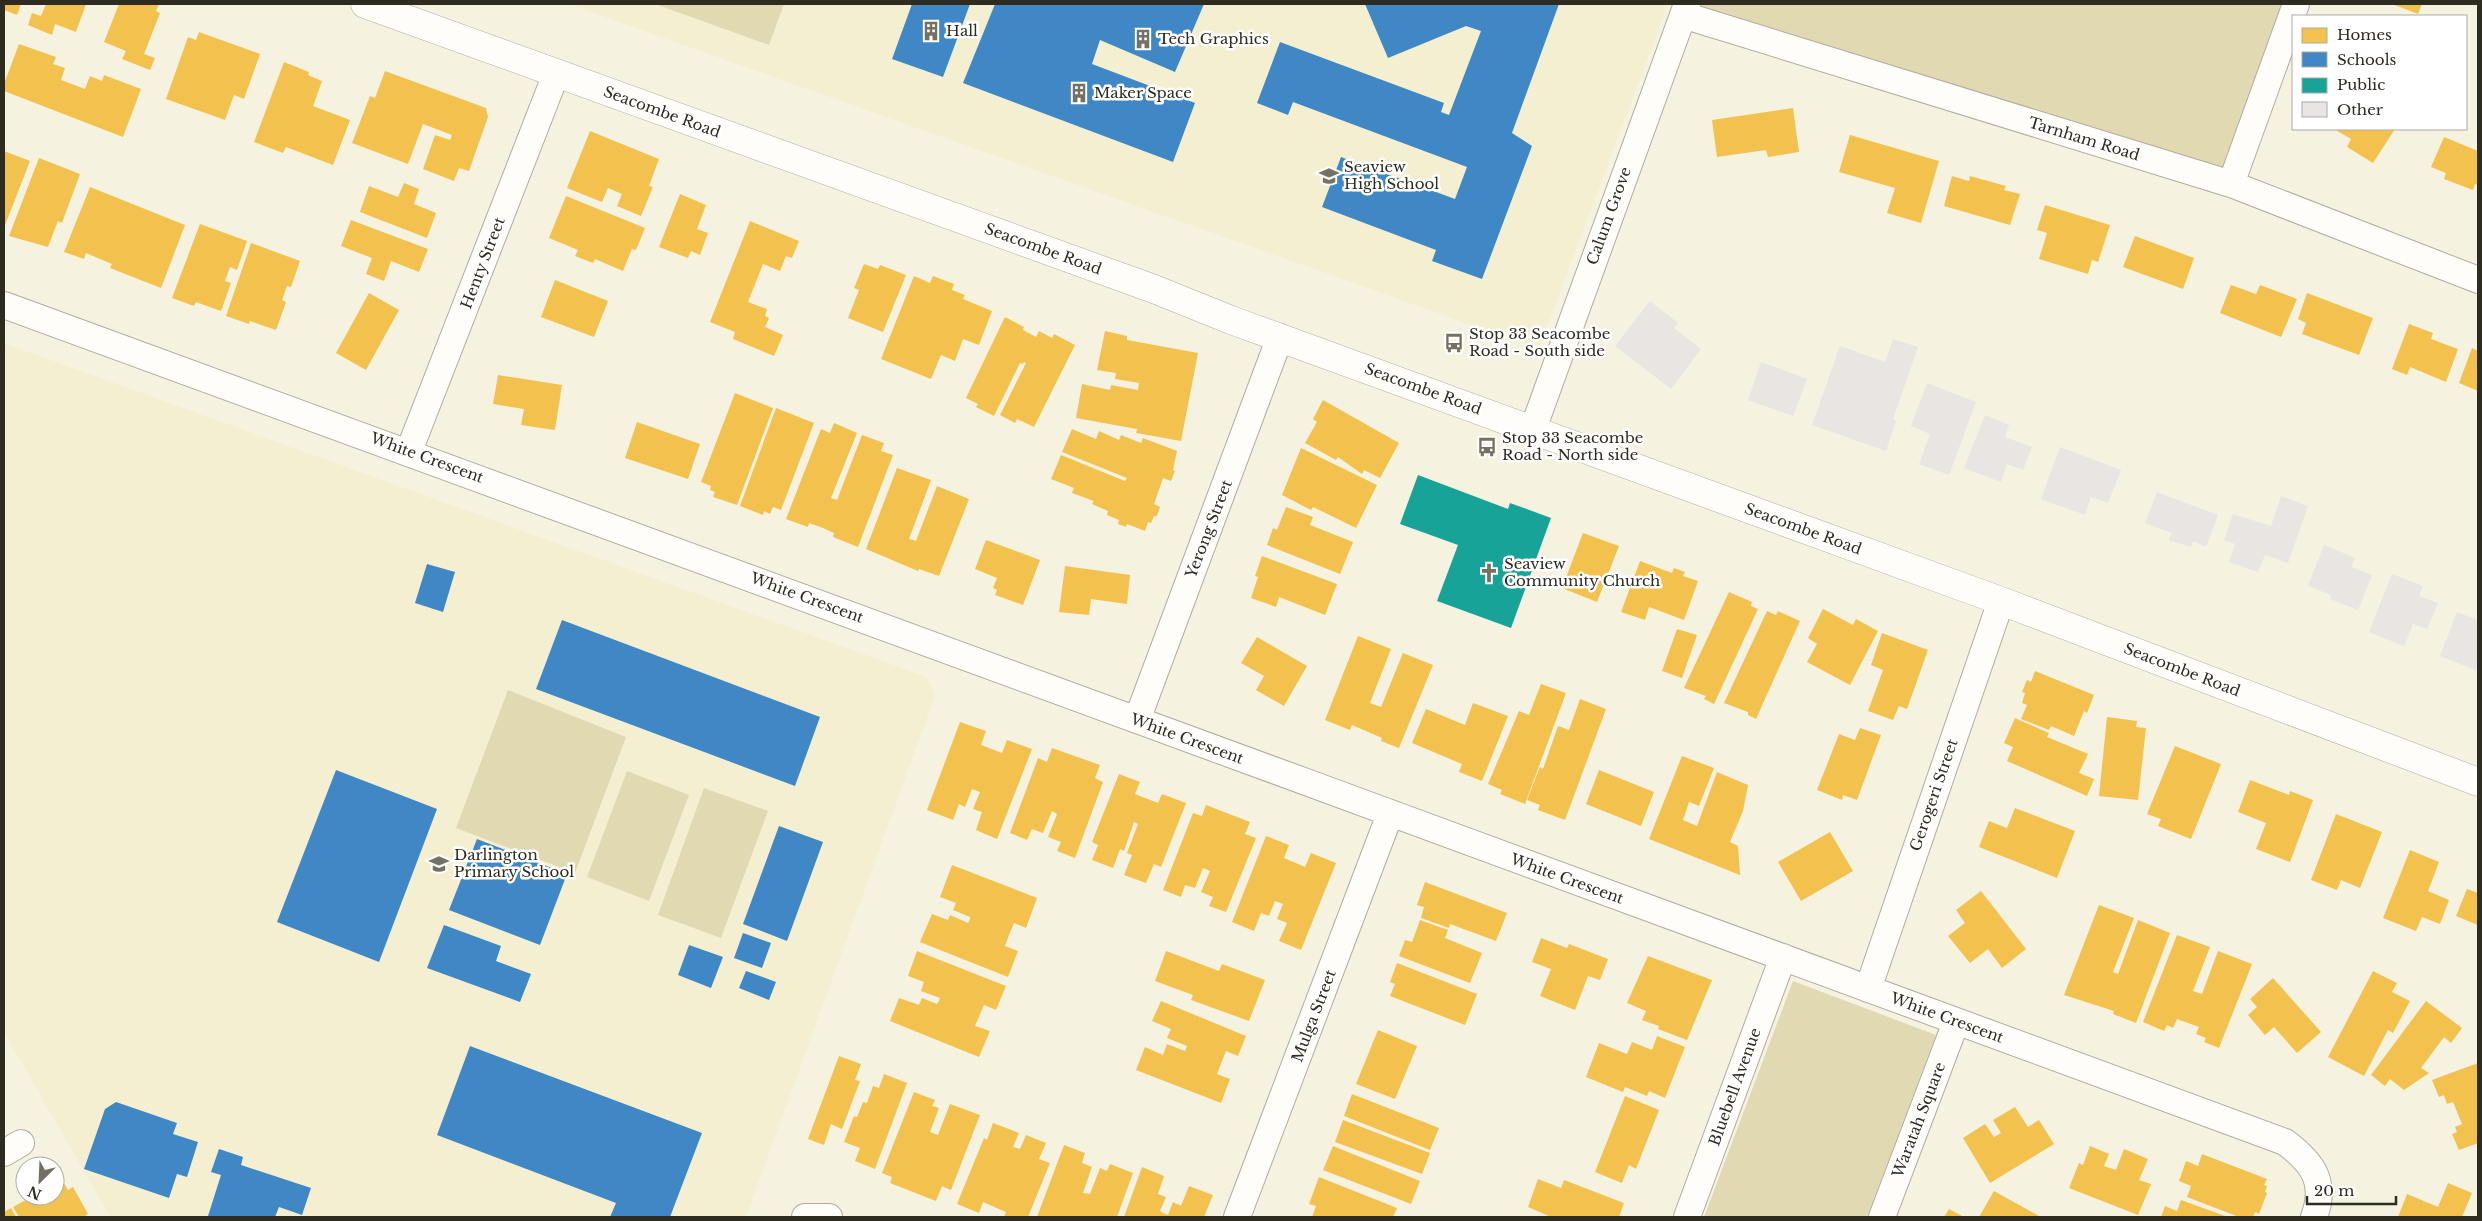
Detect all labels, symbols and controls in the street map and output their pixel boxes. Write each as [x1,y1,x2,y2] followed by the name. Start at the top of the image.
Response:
[2292,15,2467,130] legend
[920,20,942,42] building icon: Hall
[946,21,978,40] place label: Hall
[2337,25,2392,44] text: Homes
[1132,28,1154,50] building icon: Tech Graphics
[1158,29,1269,48] place label: Tech Graphics
[2337,50,2397,69] text: Schools
[2337,75,2385,94] text: Public
[601,82,723,142] street label: Seacombe Road
[1068,82,1090,104] building icon: Maker Space
[1094,83,1192,102] place label: Maker Space
[2337,100,2384,119] text: Other
[2026,113,2142,164] street label: Tarnham Road
[1344,157,1439,193] place label: Seaview High School
[1582,164,1635,267] street label: Calum Grove
[1318,165,1340,187] school or university icon: Seaview High School
[456,214,509,311] street label: Henty Street
[982,219,1104,279] street label: Seacombe Road
[1469,324,1610,360] place label: Stop 33 Seacombe Road - South side
[1443,332,1465,354] bus stop icon: Stop 33 Seacombe Road - South side
[1362,359,1484,419] street label: Seacombe Road
[367,428,487,487] street label: White Crescent
[1502,428,1643,464] place label: Stop 33 Seacombe Road - North side
[1476,436,1498,458] bus stop icon: Stop 33 Seacombe Road - North side
[1181,477,1236,581] street label: Yerong Street
[1742,499,1864,559] street label: Seacombe Road
[1504,554,1660,590] place label: Seaview Community Church
[1478,562,1500,584] church icon: Seaview Community Church
[747,568,867,627] street label: White Crescent
[2121,639,2243,700] street label: Seacombe Road
[1127,709,1247,768] street label: White Crescent
[1905,736,1962,854] street label: Gerogeri Street
[454,845,574,881] place label: Darlington Primary School
[1507,849,1627,908] street label: White Crescent
[428,853,450,875] school or university icon: Darlington Primary School
[1287,967,1340,1065] street label: Mulga Street
[1887,988,2007,1047] street label: White Crescent
[1704,1025,1765,1148] street label: Bluebell Avenue
[1887,1059,1949,1181] street label: Waratah Square
[15,1156,65,1206] north arrow
[2307,1174,2396,1206] scale bar
[2314,1181,2354,1200] text: 20 m
[25,1182,44,1204] text: N

